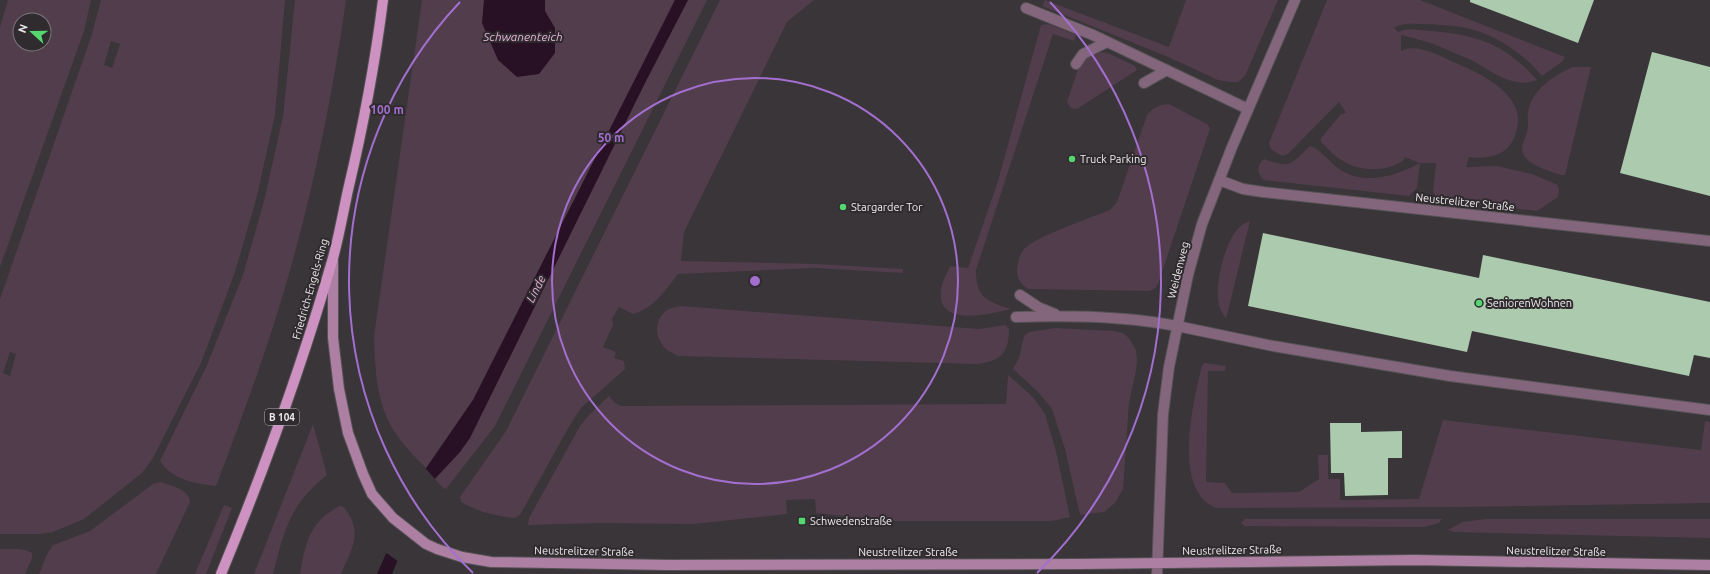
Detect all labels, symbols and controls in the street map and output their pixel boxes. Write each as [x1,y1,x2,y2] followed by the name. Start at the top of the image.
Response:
[12,12,52,52] north arrow
[16,22,30,34] text: N
[482,30,563,43] water label: Schwanenteich
[370,103,404,116] text: 100 m
[598,131,624,144] text: 50 m
[1080,153,1147,165] place label: Truck Parking
[1067,154,1077,164] marker: Truck Parking
[1415,191,1515,213] street label: Neustrelitzer Straße
[851,201,923,213] place label: Stargarder Tor
[838,202,848,212] marker: Stargarder Tor
[290,237,330,341] street label: Friedrich-Engels-Ring
[1165,240,1191,300] street label: Weidenweg
[523,273,548,304] water label: Linde
[748,274,762,288] centre of rings
[1487,297,1572,309] place label: SeniorenWohnen
[1474,298,1484,308] marker: SeniorenWohnen
[265,409,299,425] road number: B 104
[810,515,892,527] place label: Schwedenstraße
[797,516,807,526] marker: Schwedenstraße
[1182,543,1282,557] street label: Neustrelitzer Straße
[534,544,634,558] street label: Neustrelitzer Straße
[1506,544,1606,558] street label: Neustrelitzer Straße
[858,546,958,558] street label: Neustrelitzer Straße

